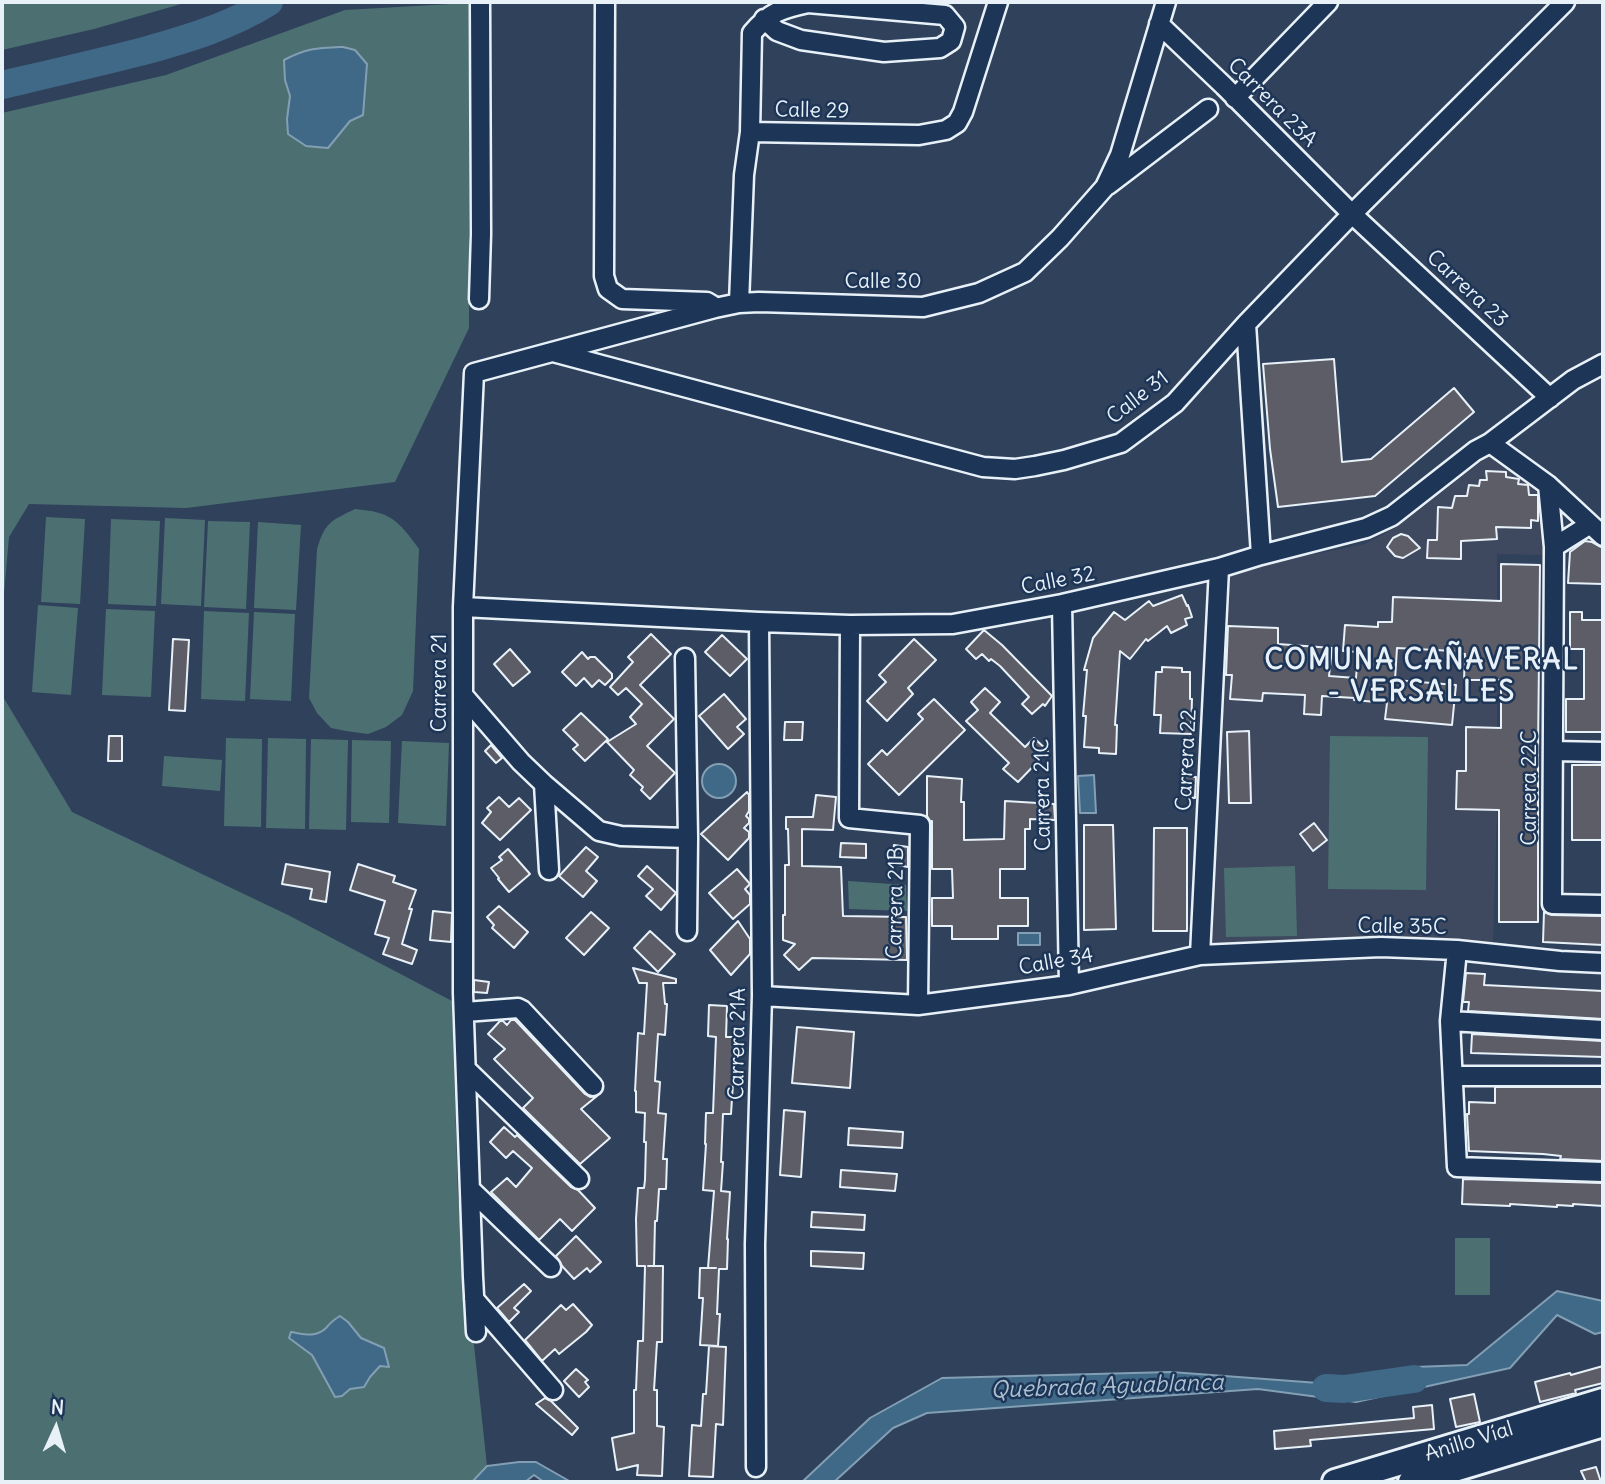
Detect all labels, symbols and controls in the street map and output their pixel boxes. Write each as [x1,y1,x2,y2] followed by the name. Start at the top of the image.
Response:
[1222,53,1322,153] street label: Carrera 23A
[774,98,850,124] street label: Calle 29
[1421,245,1513,333] street label: Carrera 23
[844,269,922,295] street label: Calle 30
[1102,366,1174,430] street label: Calle 31
[1019,561,1097,601] street label: Calle 32
[427,634,453,732] street label: Carrera 21
[1266,644,1578,710] district label: COMUNA CAÑAVERAL - VERSALLES
[1172,709,1202,811] street label: Carrera 22
[1517,730,1543,846] street label: Carrera 22C
[1029,739,1057,851] street label: Carrera 21C
[882,847,910,959] street label: Carrera 21B
[1357,914,1447,940] street label: Calle 35C
[1017,943,1095,981] street label: Calle 34
[724,988,752,1100] street label: Carrera 21A
[990,1369,1224,1405] water label: Quebrada Aguablanca
[21,1393,91,1463] north arrow
[50,1395,65,1419] text: N
[1422,1417,1516,1467] street label: Anillo Víal

